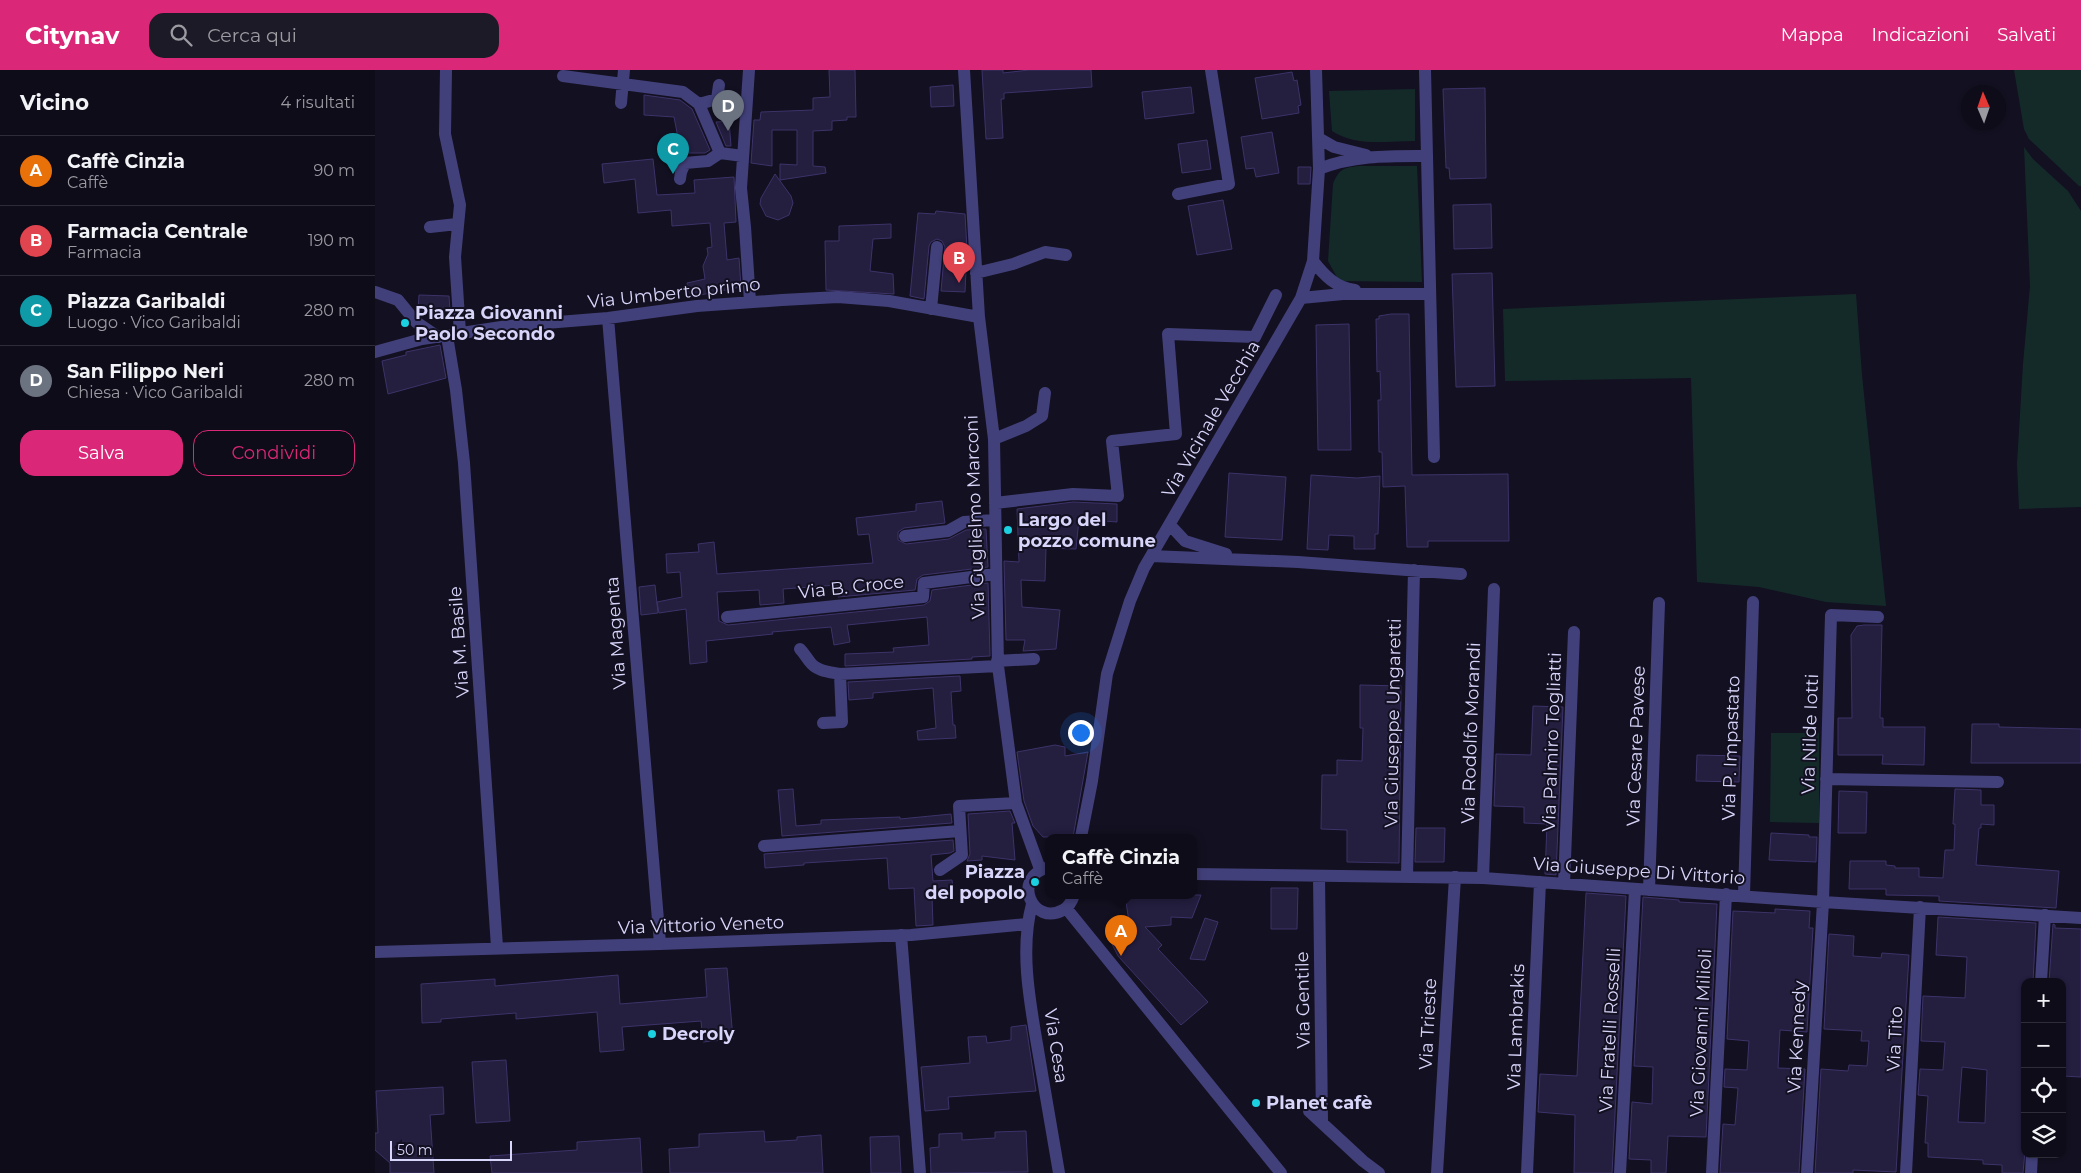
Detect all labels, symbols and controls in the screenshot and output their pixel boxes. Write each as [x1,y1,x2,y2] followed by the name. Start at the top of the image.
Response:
[149,13,499,58] search box
[25,21,119,50] text: Citynav
[167,21,195,49] icon: search
[207,24,297,47] text: Cerca qui
[1781,24,1844,46] text: Mappa
[1872,24,1969,46] text: Indicazioni
[1997,24,2056,46] text: Salvati
[1961,85,2006,130] north arrow
[20,90,89,115] text: Vicino
[712,90,744,131] pin: D
[280,93,355,112] text: 4 risultati
[657,133,689,174] pin: C
[67,150,185,173] text: Caffè Cinzia
[30,161,42,180] text: A
[313,161,355,180] text: 90 m
[67,173,108,192] text: Caffè
[67,220,248,243] text: Farmacia Centrale
[30,231,42,250] text: B
[308,231,355,250] text: 190 m
[943,242,975,283] pin: B
[67,243,142,262] text: Farmacia
[586,273,762,313] street label: Via Umberto primo
[67,290,226,313] text: Piazza Garibaldi
[30,301,42,320] text: C
[304,301,355,320] text: 280 m
[415,302,563,345] place label: Piazza Giovanni Paolo Secondo
[67,313,241,332] text: Luogo · Vico Garibaldi
[399,317,411,329] marker: Piazza Giovanni Paolo Secondo
[1157,337,1265,501] street label: Via Vicinale Vecchia
[67,360,224,383] text: San Filippo Neri
[29,371,43,390] text: D
[304,371,355,390] text: 280 m
[67,383,243,402] text: Chiesa · Vico Garibaldi
[960,415,990,619] street label: Via Guglielmo Marconi
[20,430,183,476] button: Salva
[193,430,355,476] button: Condividi
[1018,509,1156,552] place label: Largo del pozzo comune
[1002,524,1014,536] marker: Largo del pozzo comune
[797,570,905,604] street label: Via B. Croce
[601,576,631,690] street label: Via Magenta
[444,585,474,698] street label: Via M. Basile
[1380,618,1406,828] street label: Via Giuseppe Ungaretti
[1457,642,1485,824] street label: Via Rodolfo Morandi
[1538,652,1566,832] street label: Via Palmiro Togliatti
[1622,665,1650,827] street label: Via Cesare Pavese
[1797,673,1823,795] street label: Via Nilde Iotti
[1717,675,1745,821] street label: Via P. Impastato
[1068,720,1094,746] your location
[1045,834,1197,899] popup
[1062,846,1180,869] text: Caffè Cinzia
[1532,853,1746,889] street label: Via Giuseppe Di Vittorio
[925,861,1025,904] place label: Piazza del popolo
[1062,869,1103,888] text: Caffè
[1029,876,1041,888] marker: Piazza del popolo
[617,911,785,939] street label: Via Vittorio Veneto
[1105,915,1137,956] pin: A
[1595,947,1625,1113] street label: Via Fratelli Rosselli
[1686,948,1716,1118] street label: Via Giovanni Milioli
[1291,951,1315,1049] street label: Via Gentile
[1503,963,1529,1091] street label: Via Lambrakis
[1415,977,1441,1070] street label: Via Trieste
[2021,978,2066,1158] map controls
[2021,978,2066,1023] button: +
[1783,980,1811,1094] street label: Via Kennedy
[1882,1006,1908,1072] street label: Via Tito
[1039,1007,1073,1085] street label: Via Cesa
[662,1023,735,1045] place label: Decroly
[2021,1023,2066,1068] button: −
[646,1028,658,1040] marker: Decroly
[2021,1068,2066,1113] button: locate
[1266,1092,1372,1114] place label: Planet cafè
[1250,1097,1262,1109] marker: Planet cafè
[2021,1113,2066,1158] button: layers
[390,1138,513,1161] scale bar
[397,1141,433,1159] text: 50 m

